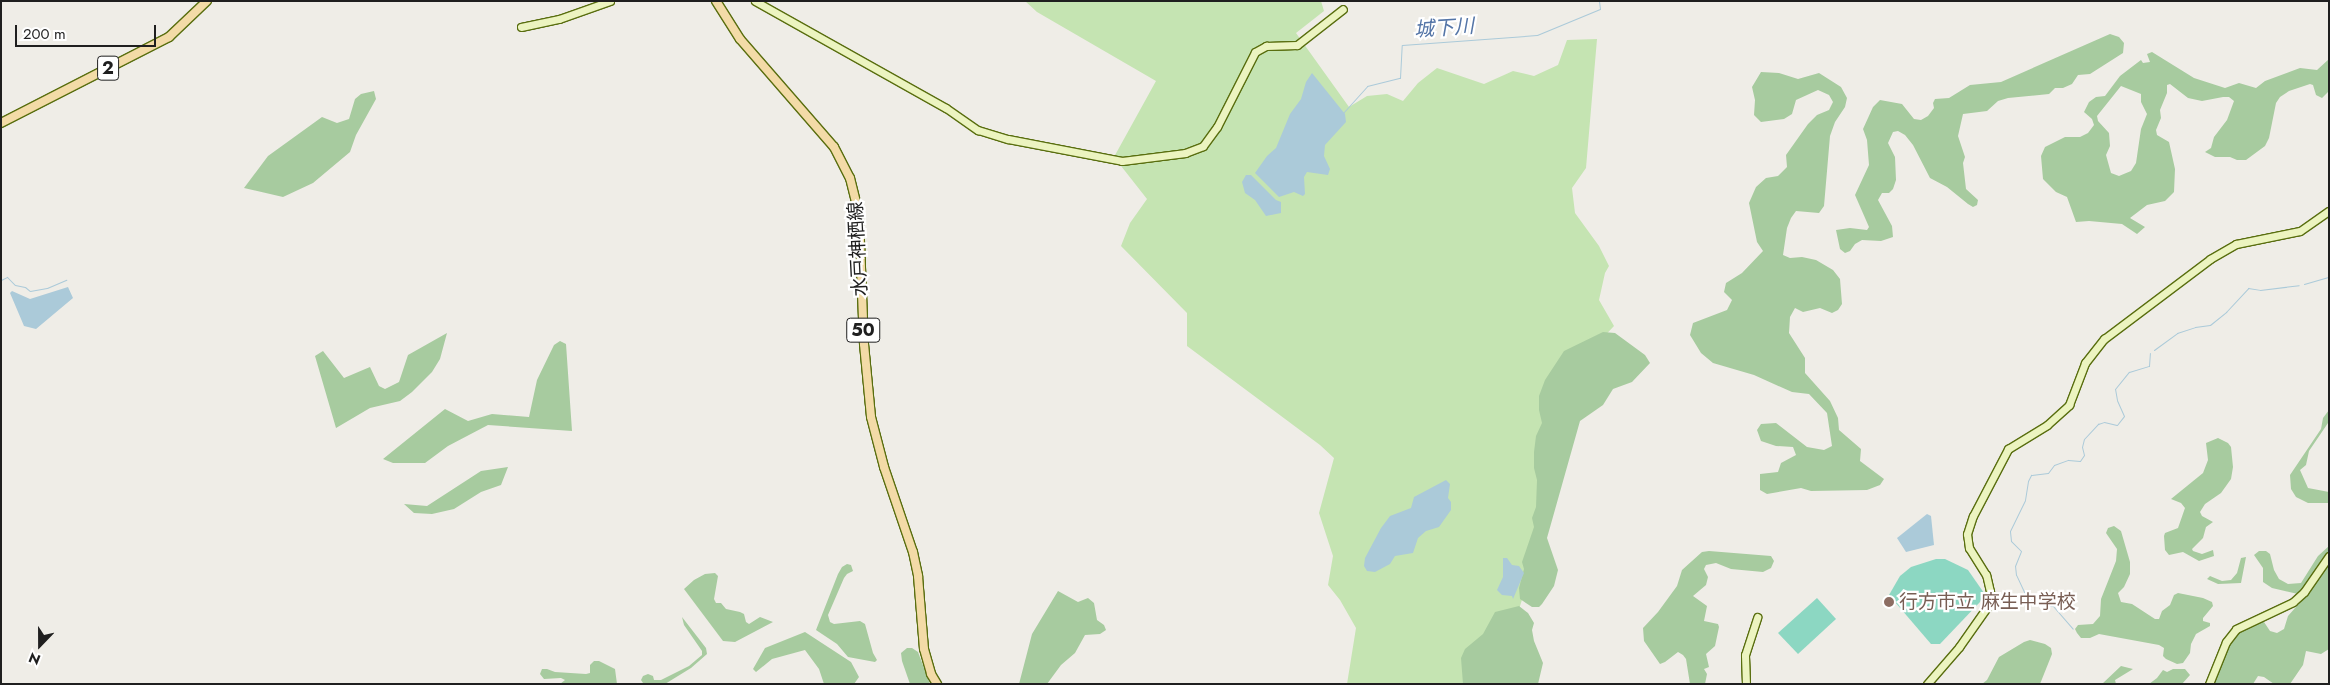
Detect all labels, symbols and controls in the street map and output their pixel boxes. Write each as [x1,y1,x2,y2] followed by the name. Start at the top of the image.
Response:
[1413,14,1475,42] water label: 城下川
[18,15,159,47] scale bar
[23,23,66,45] text: 200 m
[97,52,119,84] road number: 2
[844,201,872,297] street label: 水戸神栖線
[846,314,880,346] road number: 50
[1899,591,2076,613] place label: 行方市立 麻生中学校
[1883,596,1895,608] marker: 行方市立 麻生中学校
[15,620,65,670] north arrow
[25,648,43,670] text: N

